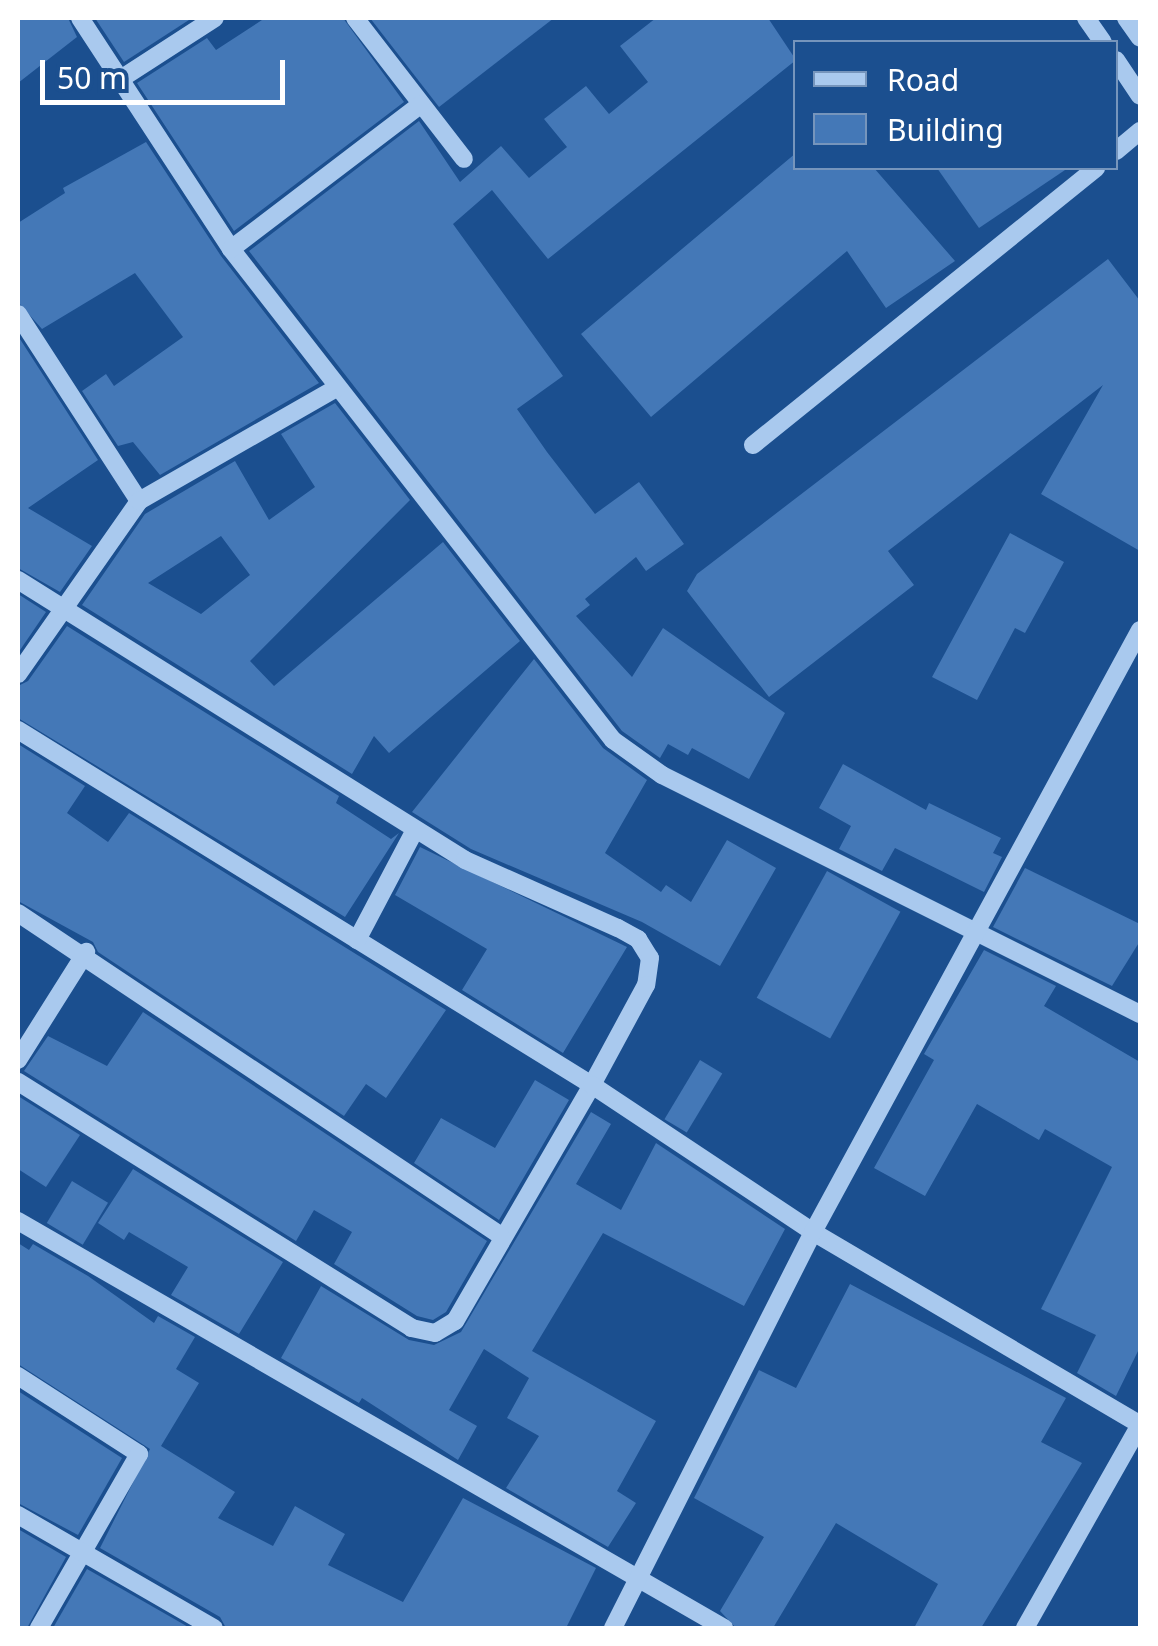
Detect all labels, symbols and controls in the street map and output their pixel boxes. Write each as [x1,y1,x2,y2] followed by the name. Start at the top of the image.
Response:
[45,40,290,102] scale bar
[793,40,1118,170] legend
[57,57,127,98] text: 50 m
[887,59,959,100] text: Road
[887,109,1004,150] text: Building

